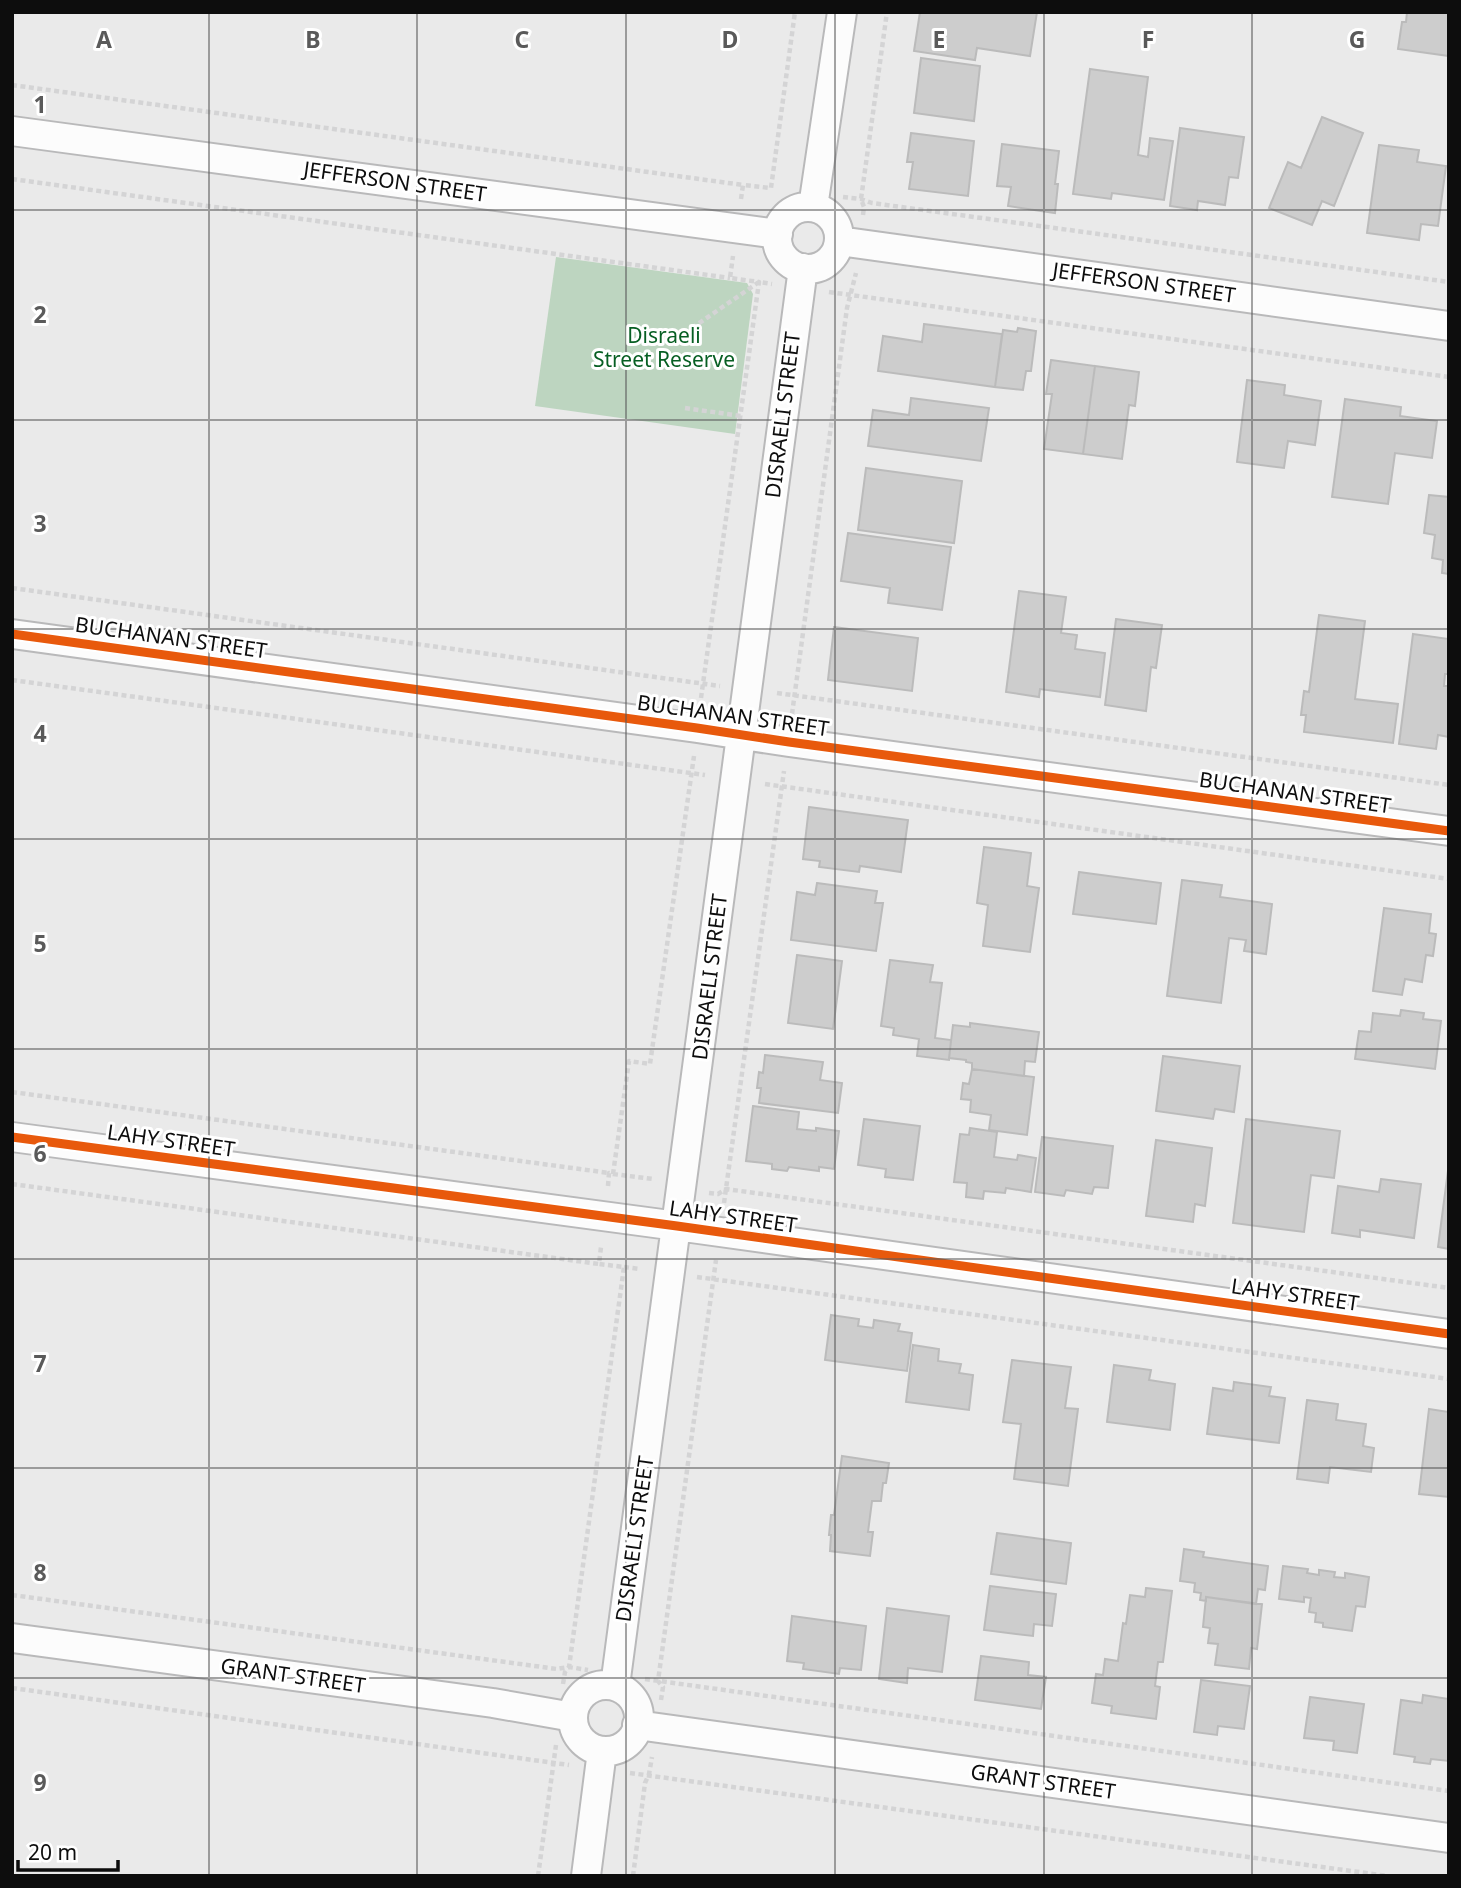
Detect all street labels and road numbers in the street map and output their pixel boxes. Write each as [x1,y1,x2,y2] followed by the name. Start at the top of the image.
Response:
[300,154,489,208] street label: JEFFERSON STREET
[1049,255,1238,309] street label: JEFFERSON STREET
[758,330,806,499] street label: DISRAELI STREET
[73,610,269,664] street label: BUCHANAN STREET
[635,688,831,742] street label: BUCHANAN STREET
[1197,765,1393,819] street label: BUCHANAN STREET
[685,892,733,1061] street label: DISRAELI STREET
[106,1117,237,1163] street label: LAHY STREET
[668,1193,799,1239] street label: LAHY STREET
[1230,1271,1361,1317] street label: LAHY STREET
[609,1454,660,1624] street label: DISRAELI STREET
[219,1651,368,1699] street label: GRANT STREET
[969,1757,1118,1805] street label: GRANT STREET

